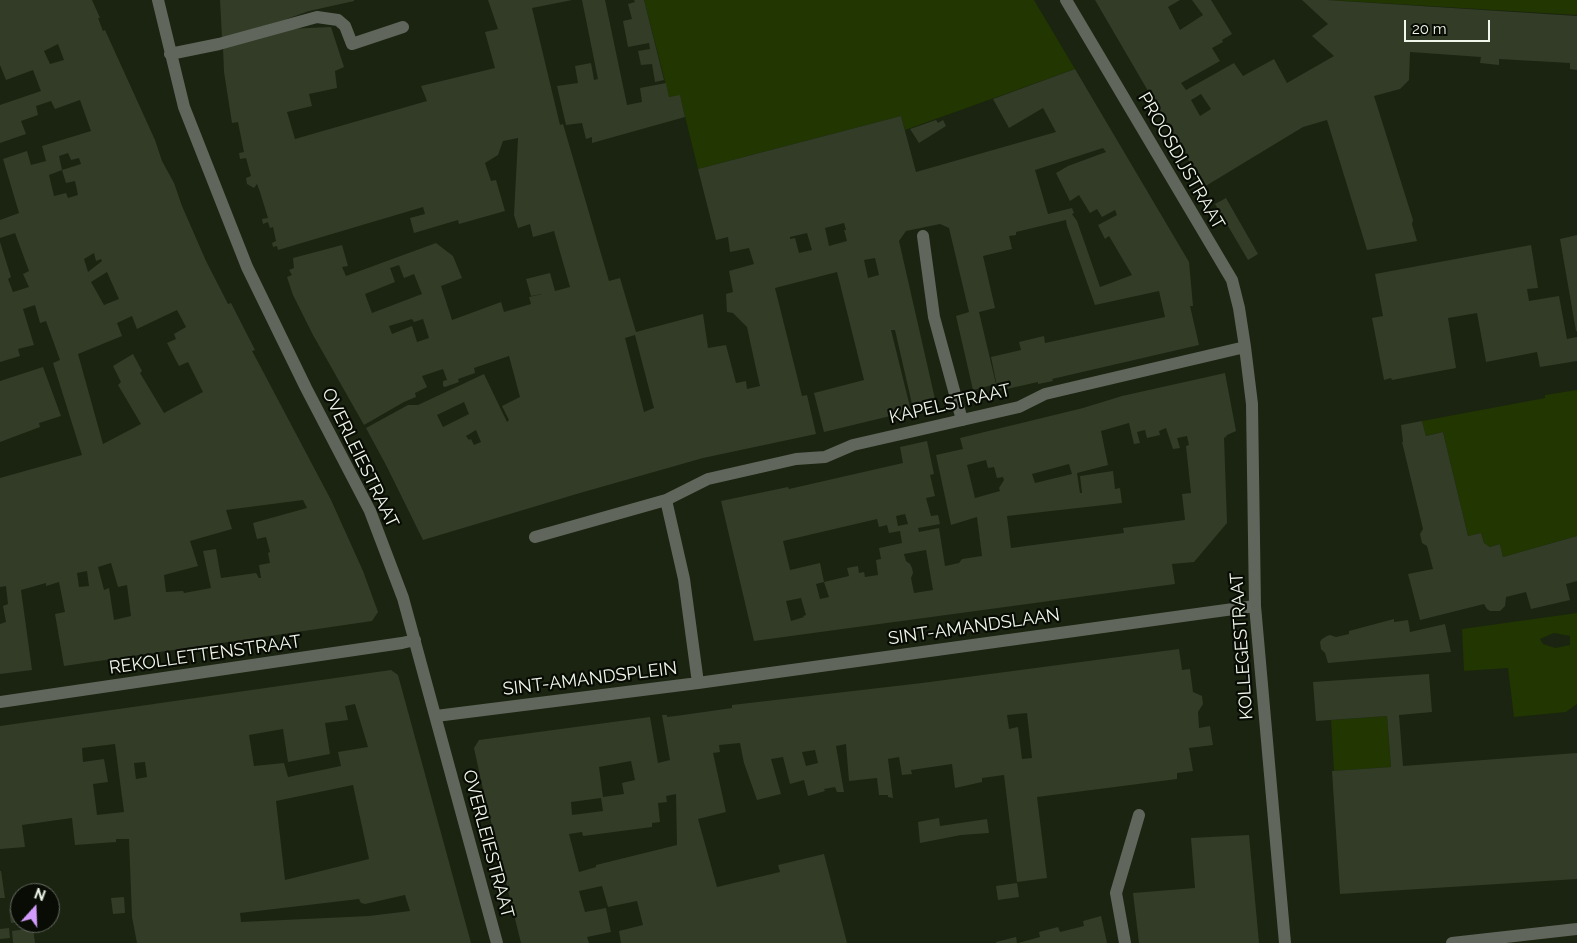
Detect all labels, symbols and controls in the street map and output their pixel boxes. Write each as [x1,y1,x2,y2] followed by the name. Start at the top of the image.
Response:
[1407,10,1493,42] scale bar
[1412,20,1447,38] text: 20 m
[1133,89,1229,233] street label: PROOSDIJSTRAAT
[887,380,1013,428] street label: KAPELSTRAAT
[317,385,403,531] street label: OVERLEIESTRAAT
[1226,572,1258,720] street label: KOLLEGESTRAAT
[887,604,1061,650] street label: SINT-AMANDSLAAN
[108,631,302,679] street label: REKOLLETTENSTRAAT
[502,658,678,700] street label: SINT-AMANDSPLEIN
[458,768,518,920] street label: OVERLEIESTRAAT
[10,883,60,933] north arrow
[32,885,48,904] text: N

